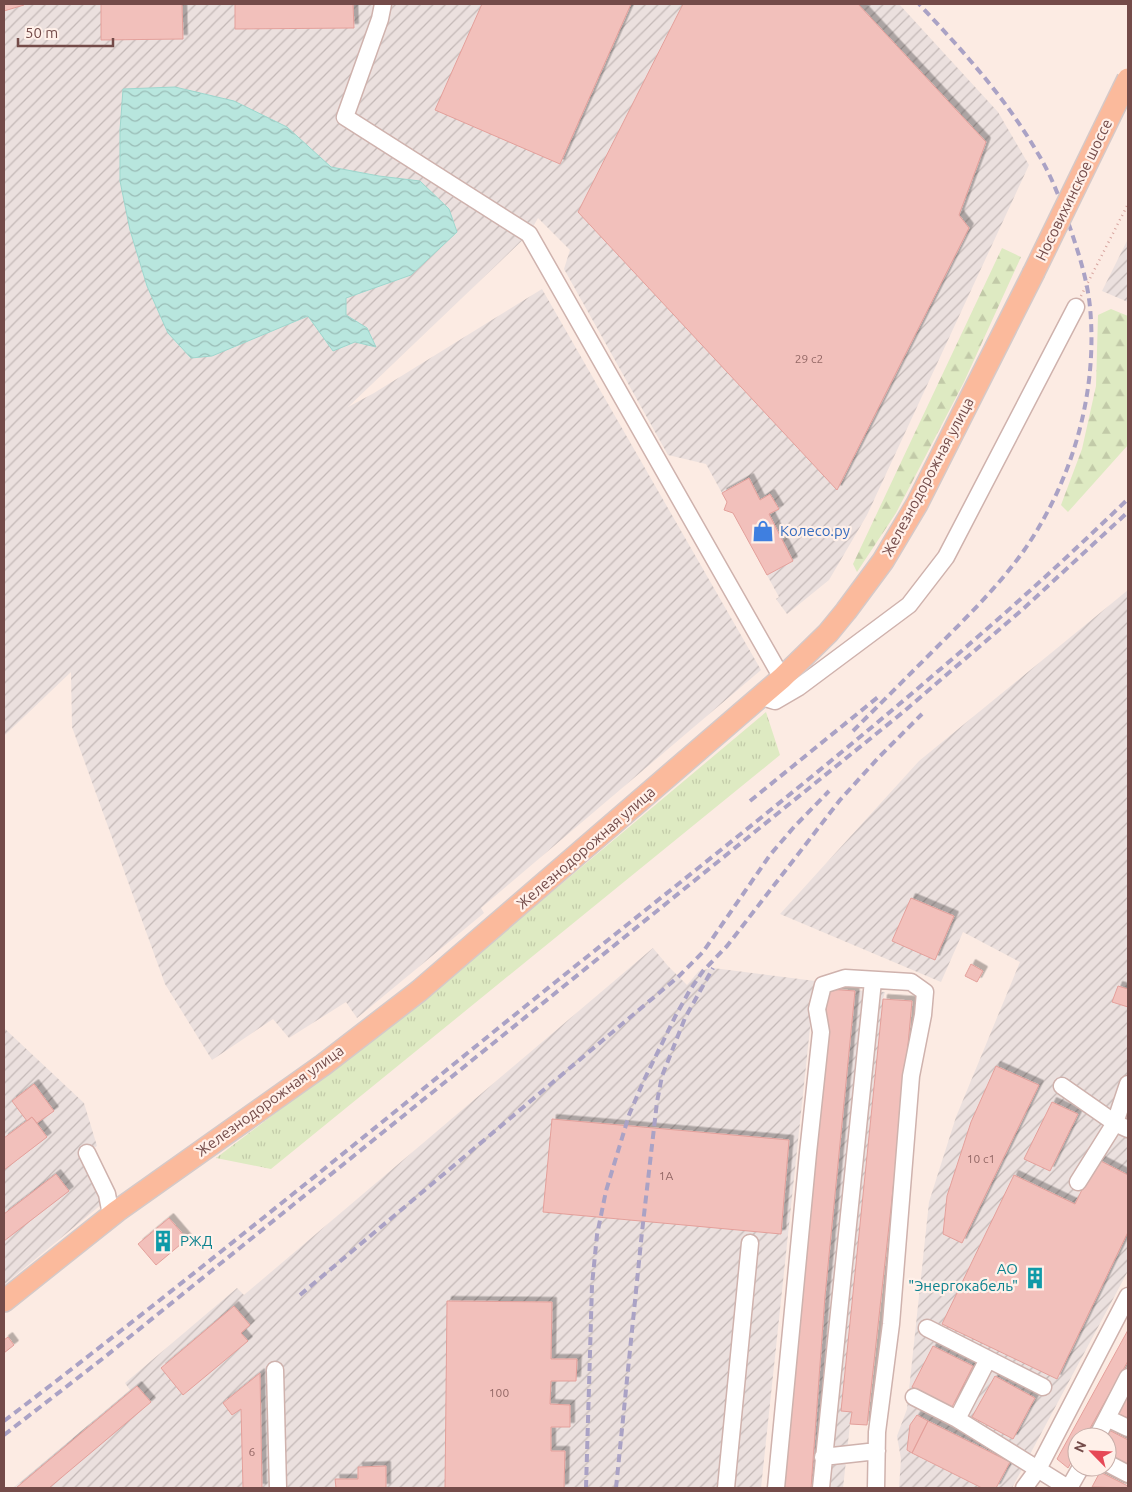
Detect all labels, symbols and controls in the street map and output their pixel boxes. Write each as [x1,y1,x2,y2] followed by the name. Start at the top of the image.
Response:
[18,15,112,47] scale bar
[25,24,58,41] text: 50 m
[1032,116,1115,263] street label: Носовихинское шоссе
[795,352,823,365] house number: 29 с2
[878,394,977,559] street label: Железнодорожная улица
[750,518,776,544] shop icon: Колесо.ру
[780,522,850,539] place label: Колесо.ру
[513,783,658,912] street label: Железнодорожная улица
[193,1041,347,1160] street label: Железнодорожная улица
[967,1152,995,1165] house number: 10 с1
[659,1169,673,1182] house number: 1А
[150,1228,176,1254] building icon: РЖД
[180,1232,212,1249] place label: РЖД
[908,1260,1018,1294] place label: АО "Энергокабель"
[1022,1265,1048,1291] building icon: АО "Энергокабель"
[489,1386,509,1399] house number: 100
[1067,1427,1117,1477] north arrow
[1071,1439,1090,1455] text: N
[249,1445,256,1458] house number: 6

